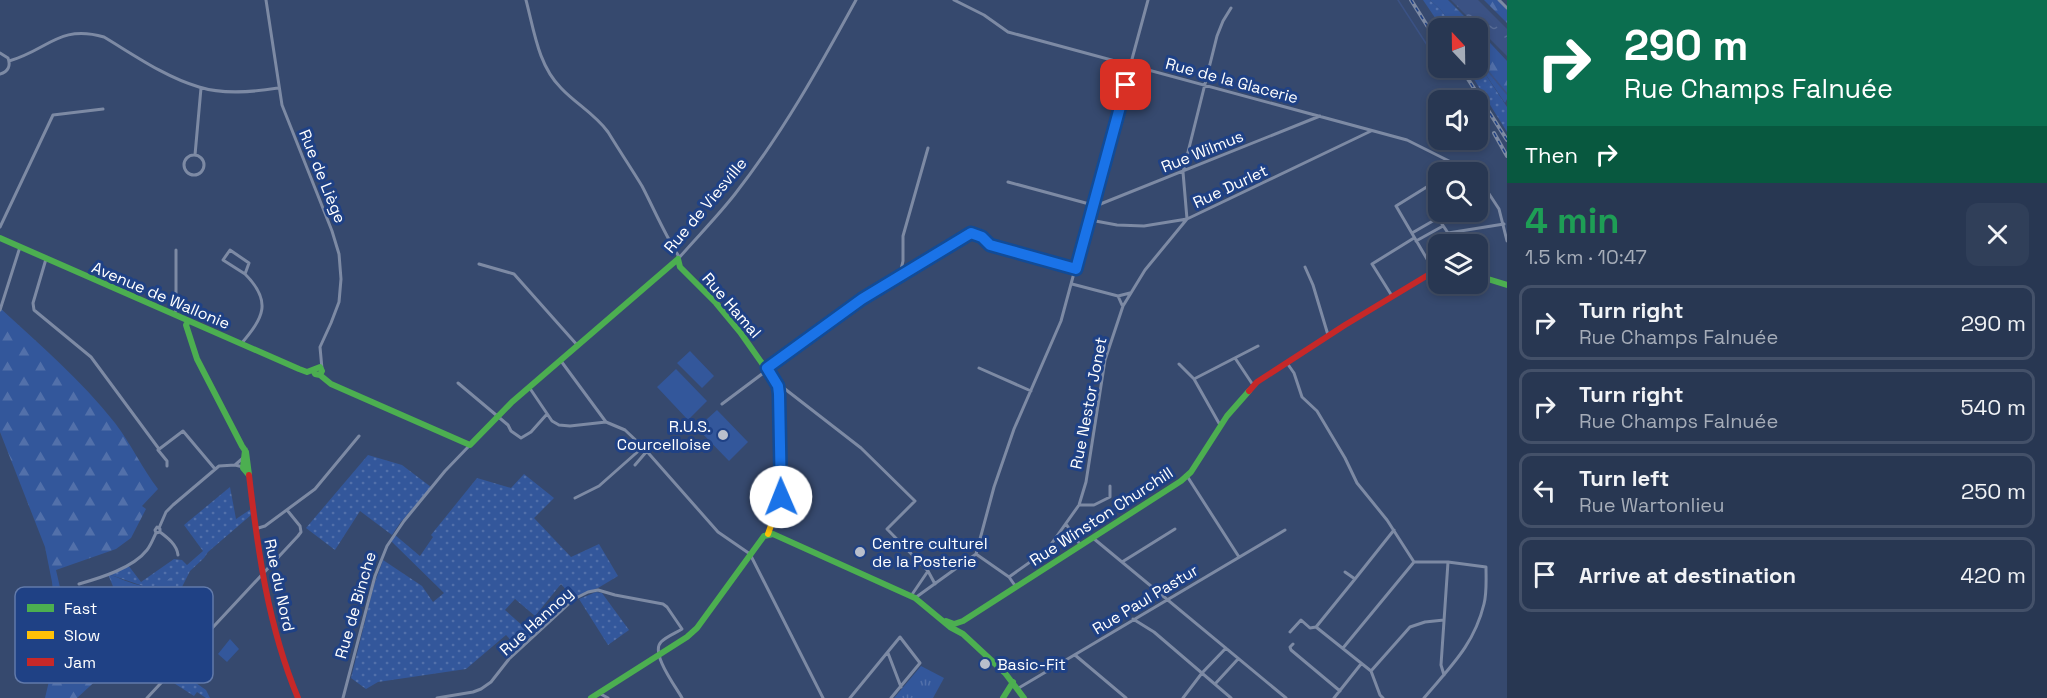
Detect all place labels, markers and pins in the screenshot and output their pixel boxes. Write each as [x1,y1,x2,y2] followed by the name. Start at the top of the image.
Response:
[1100,59,1151,110] pin
[617,416,711,455] place label: R.U.S. Courcelloise
[716,428,730,442] marker: R.U.S. Courcelloise
[872,533,988,572] place label: Centre culturel de la Posterie
[853,545,867,559] marker: Centre culturel de la Posterie
[997,654,1066,675] place label: Basic-Fit
[978,657,992,671] marker: Basic-Fit

